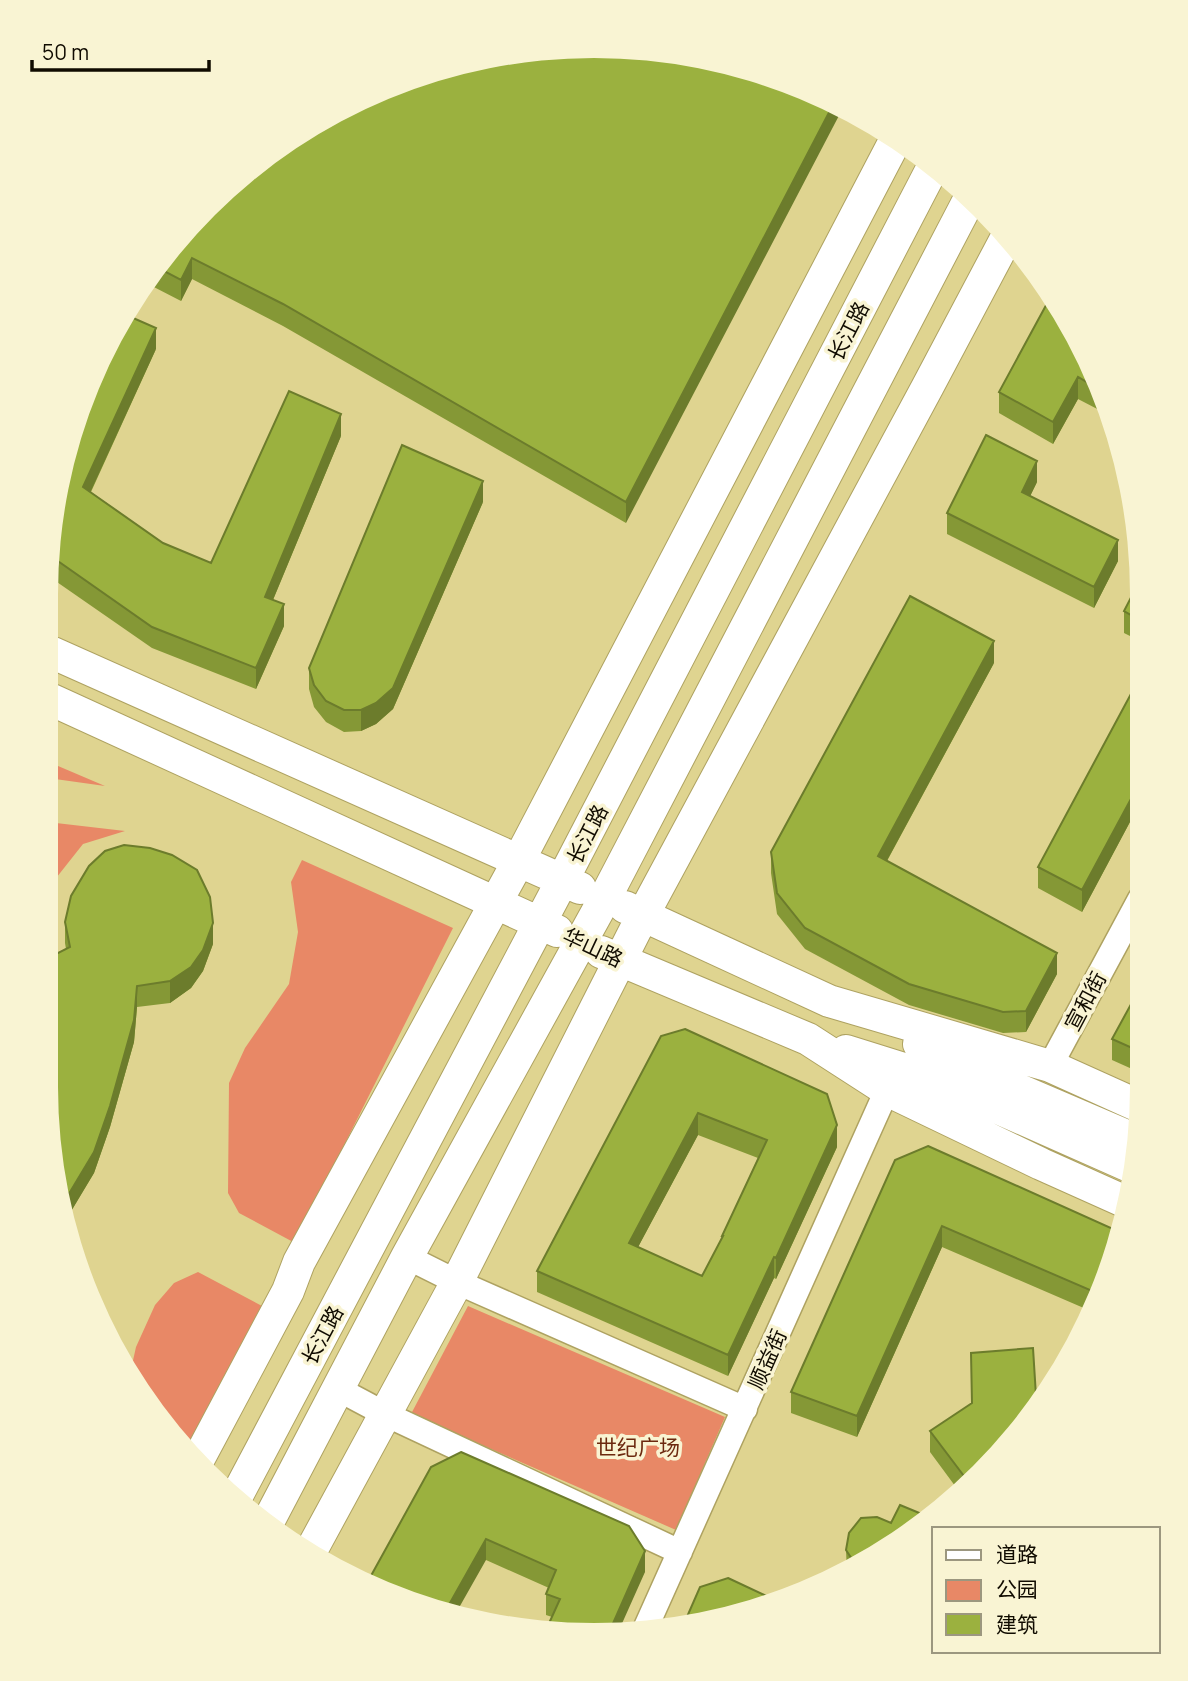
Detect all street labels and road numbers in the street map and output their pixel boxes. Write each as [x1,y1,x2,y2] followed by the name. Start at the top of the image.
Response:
[821,297,875,365] street label: 长江路
[560,800,614,868] street label: 长江路
[559,921,627,973] street label: 华山路
[1058,967,1112,1035] street label: 宣和街
[295,1301,349,1369] street label: 长江路
[741,1325,793,1393] street label: 顺益街

